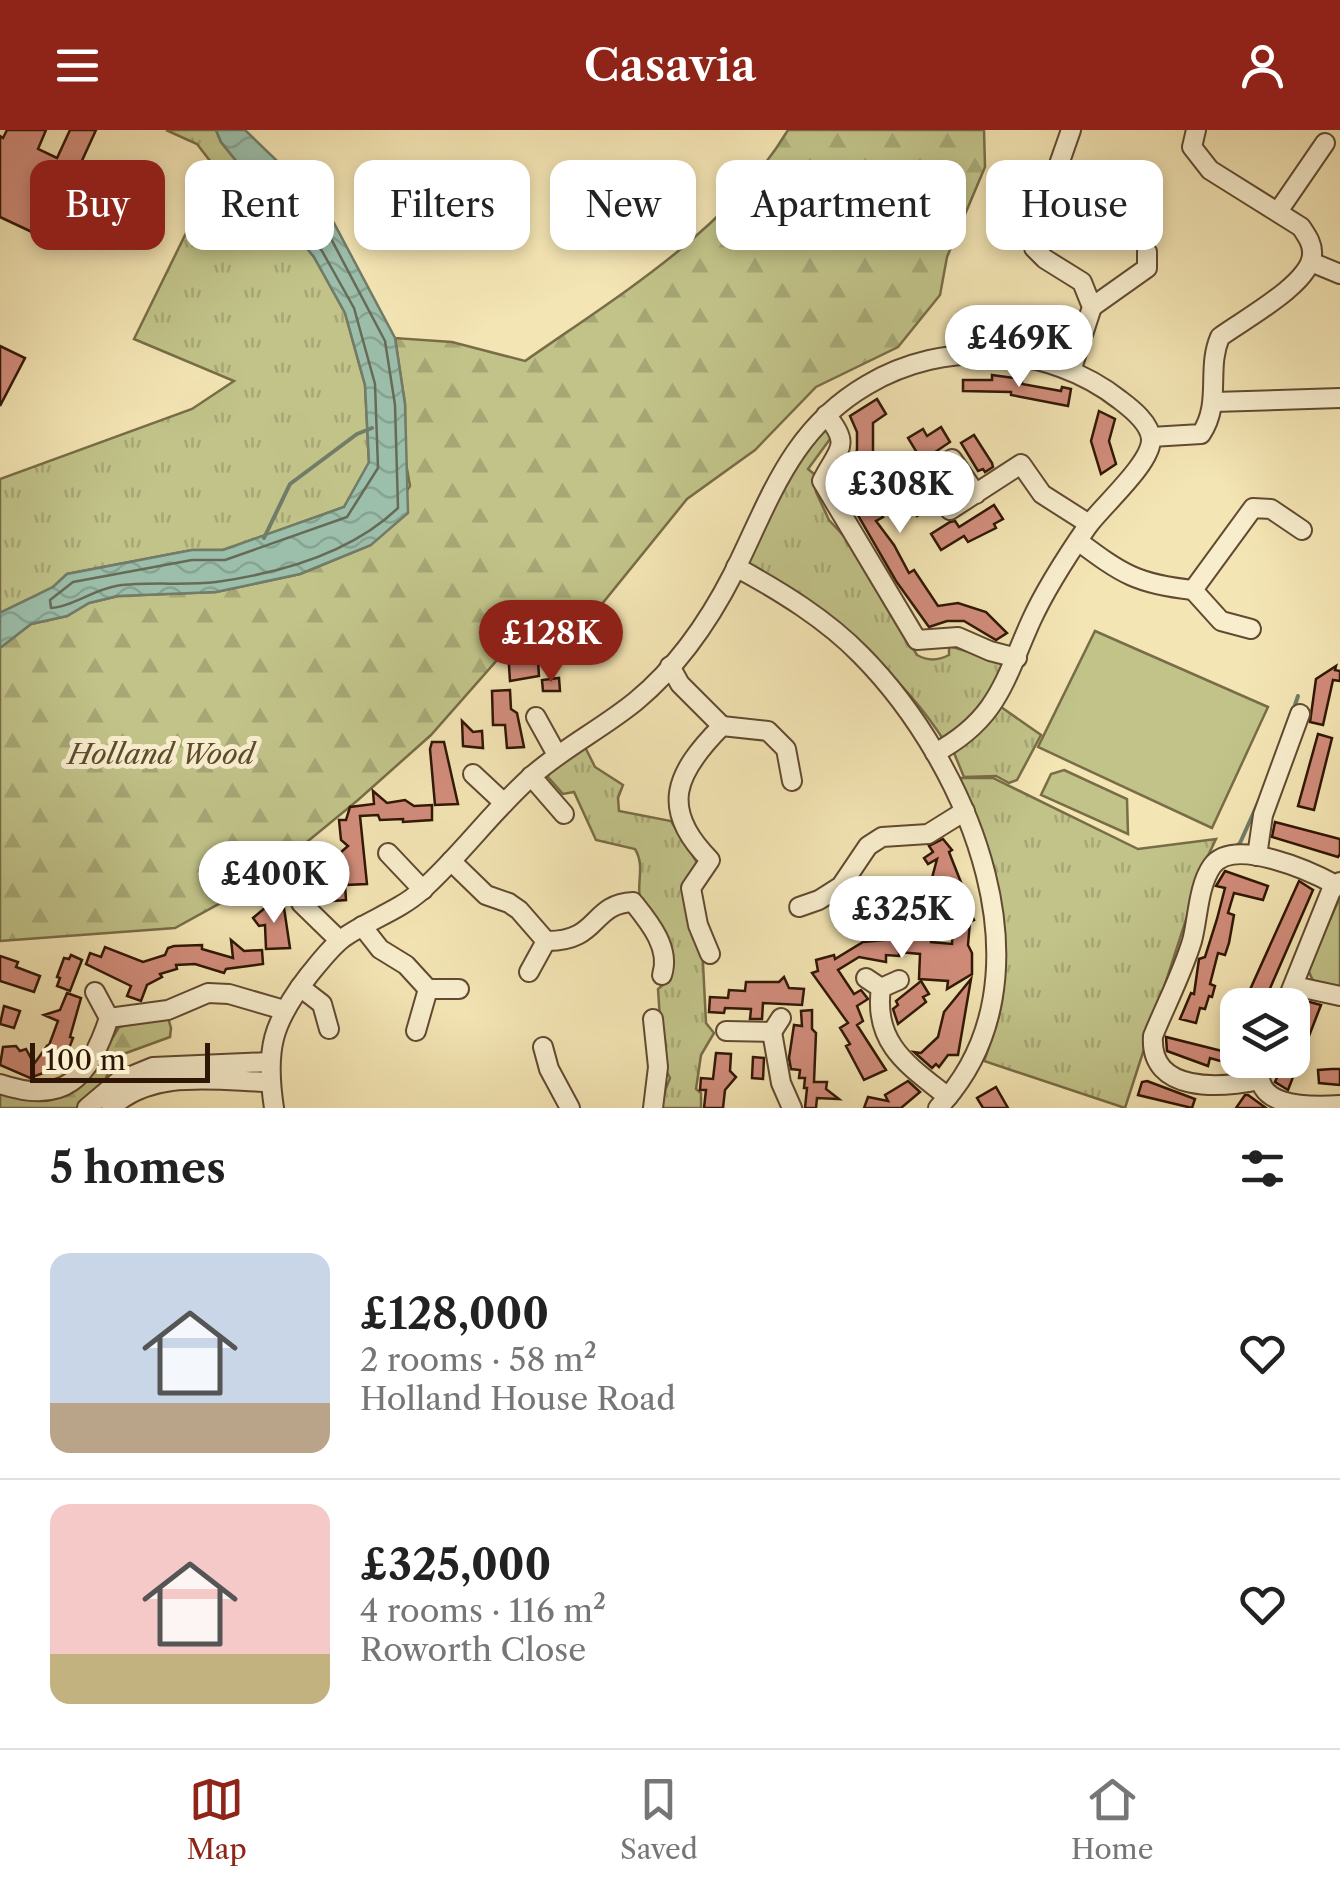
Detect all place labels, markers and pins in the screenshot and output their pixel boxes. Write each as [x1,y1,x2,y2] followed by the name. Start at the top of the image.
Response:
[949,305,1089,390] pin: £469K
[830,451,970,536] pin: £308K
[481,600,621,685] pin: £128K
[204,841,344,926] pin: £400K
[832,876,972,961] pin: £325K

